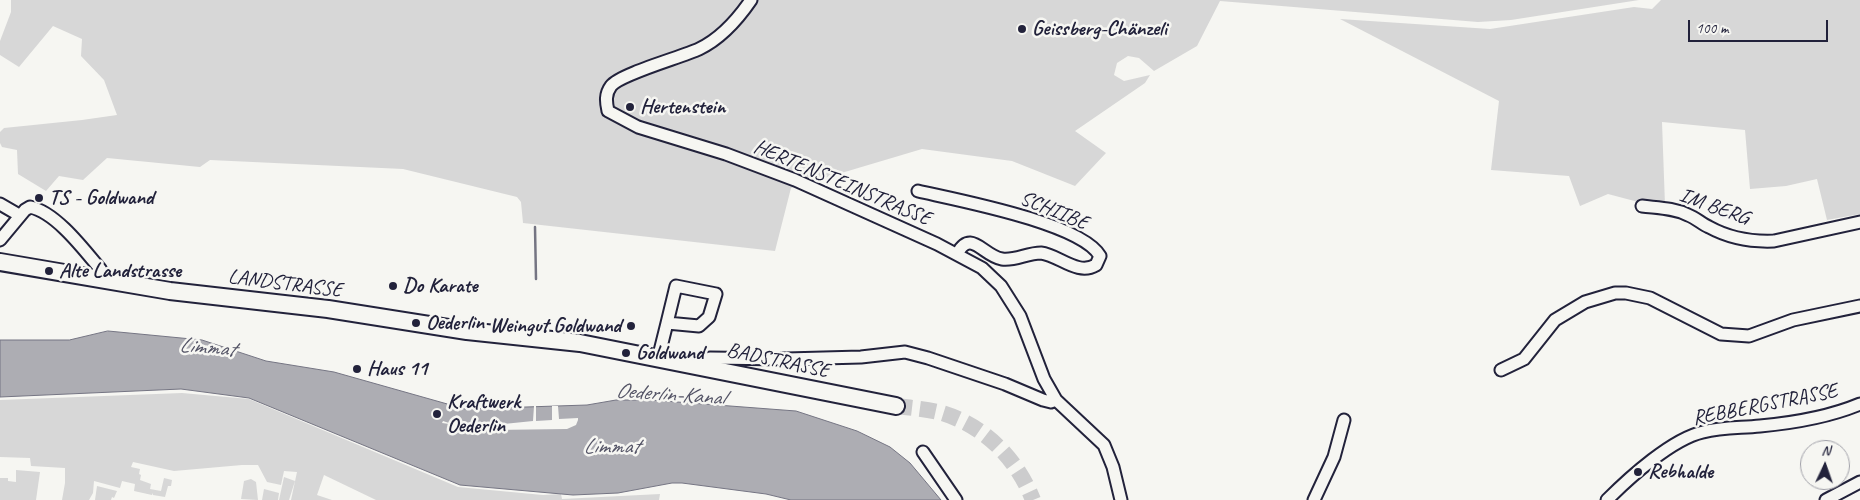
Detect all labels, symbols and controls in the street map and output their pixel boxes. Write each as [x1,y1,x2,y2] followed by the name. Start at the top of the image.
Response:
[1690,10,1830,42] scale bar
[1032,16,1167,42] place label: Geissberg-Chänzeli
[1696,19,1728,38] text: 100 m
[1016,23,1028,35] marker: Geissberg-Chänzeli
[640,94,725,120] place label: Hertenstein
[624,101,636,113] marker: Hertenstein
[750,134,934,232] street label: HERTENSTEINSTRASSE
[1676,183,1752,231] street label: IM BERG
[49,185,154,211] place label: TS - Goldwand
[1016,186,1092,236] street label: SCHIIBE
[33,192,45,204] marker: TS - Goldwand
[59,258,181,284] place label: Alte Landstrasse
[43,265,55,277] marker: Alte Landstrasse
[227,265,343,303] street label: LANDSTRASSE
[403,273,478,299] place label: Do Karate
[387,280,399,292] marker: Do Karate
[426,310,484,336] place label: Oederlin
[490,313,621,339] place label: Weingut Goldwand
[410,317,422,329] marker: Oederlin
[625,320,637,332] marker: Weingut Goldwand
[178,332,236,364] water label: Limmat
[724,338,832,384] street label: BADSTRASSE
[636,340,704,366] place label: Goldwand
[620,347,632,359] marker: Goldwand
[367,356,428,382] place label: Haus 11
[351,363,363,375] marker: Haus 11
[615,378,725,412] water label: Oederlin-Kanal
[1690,379,1840,431] street label: REBBERGSTRASSE
[447,389,520,439] place label: Kraftwerk Oederlin
[431,408,443,420] marker: Kraftwerk Oederlin
[583,434,639,460] water label: Limmat
[1800,440,1850,490] north arrow
[1821,442,1831,459] text: N
[1648,459,1713,485] place label: Rebhalde
[1632,466,1644,478] marker: Rebhalde

